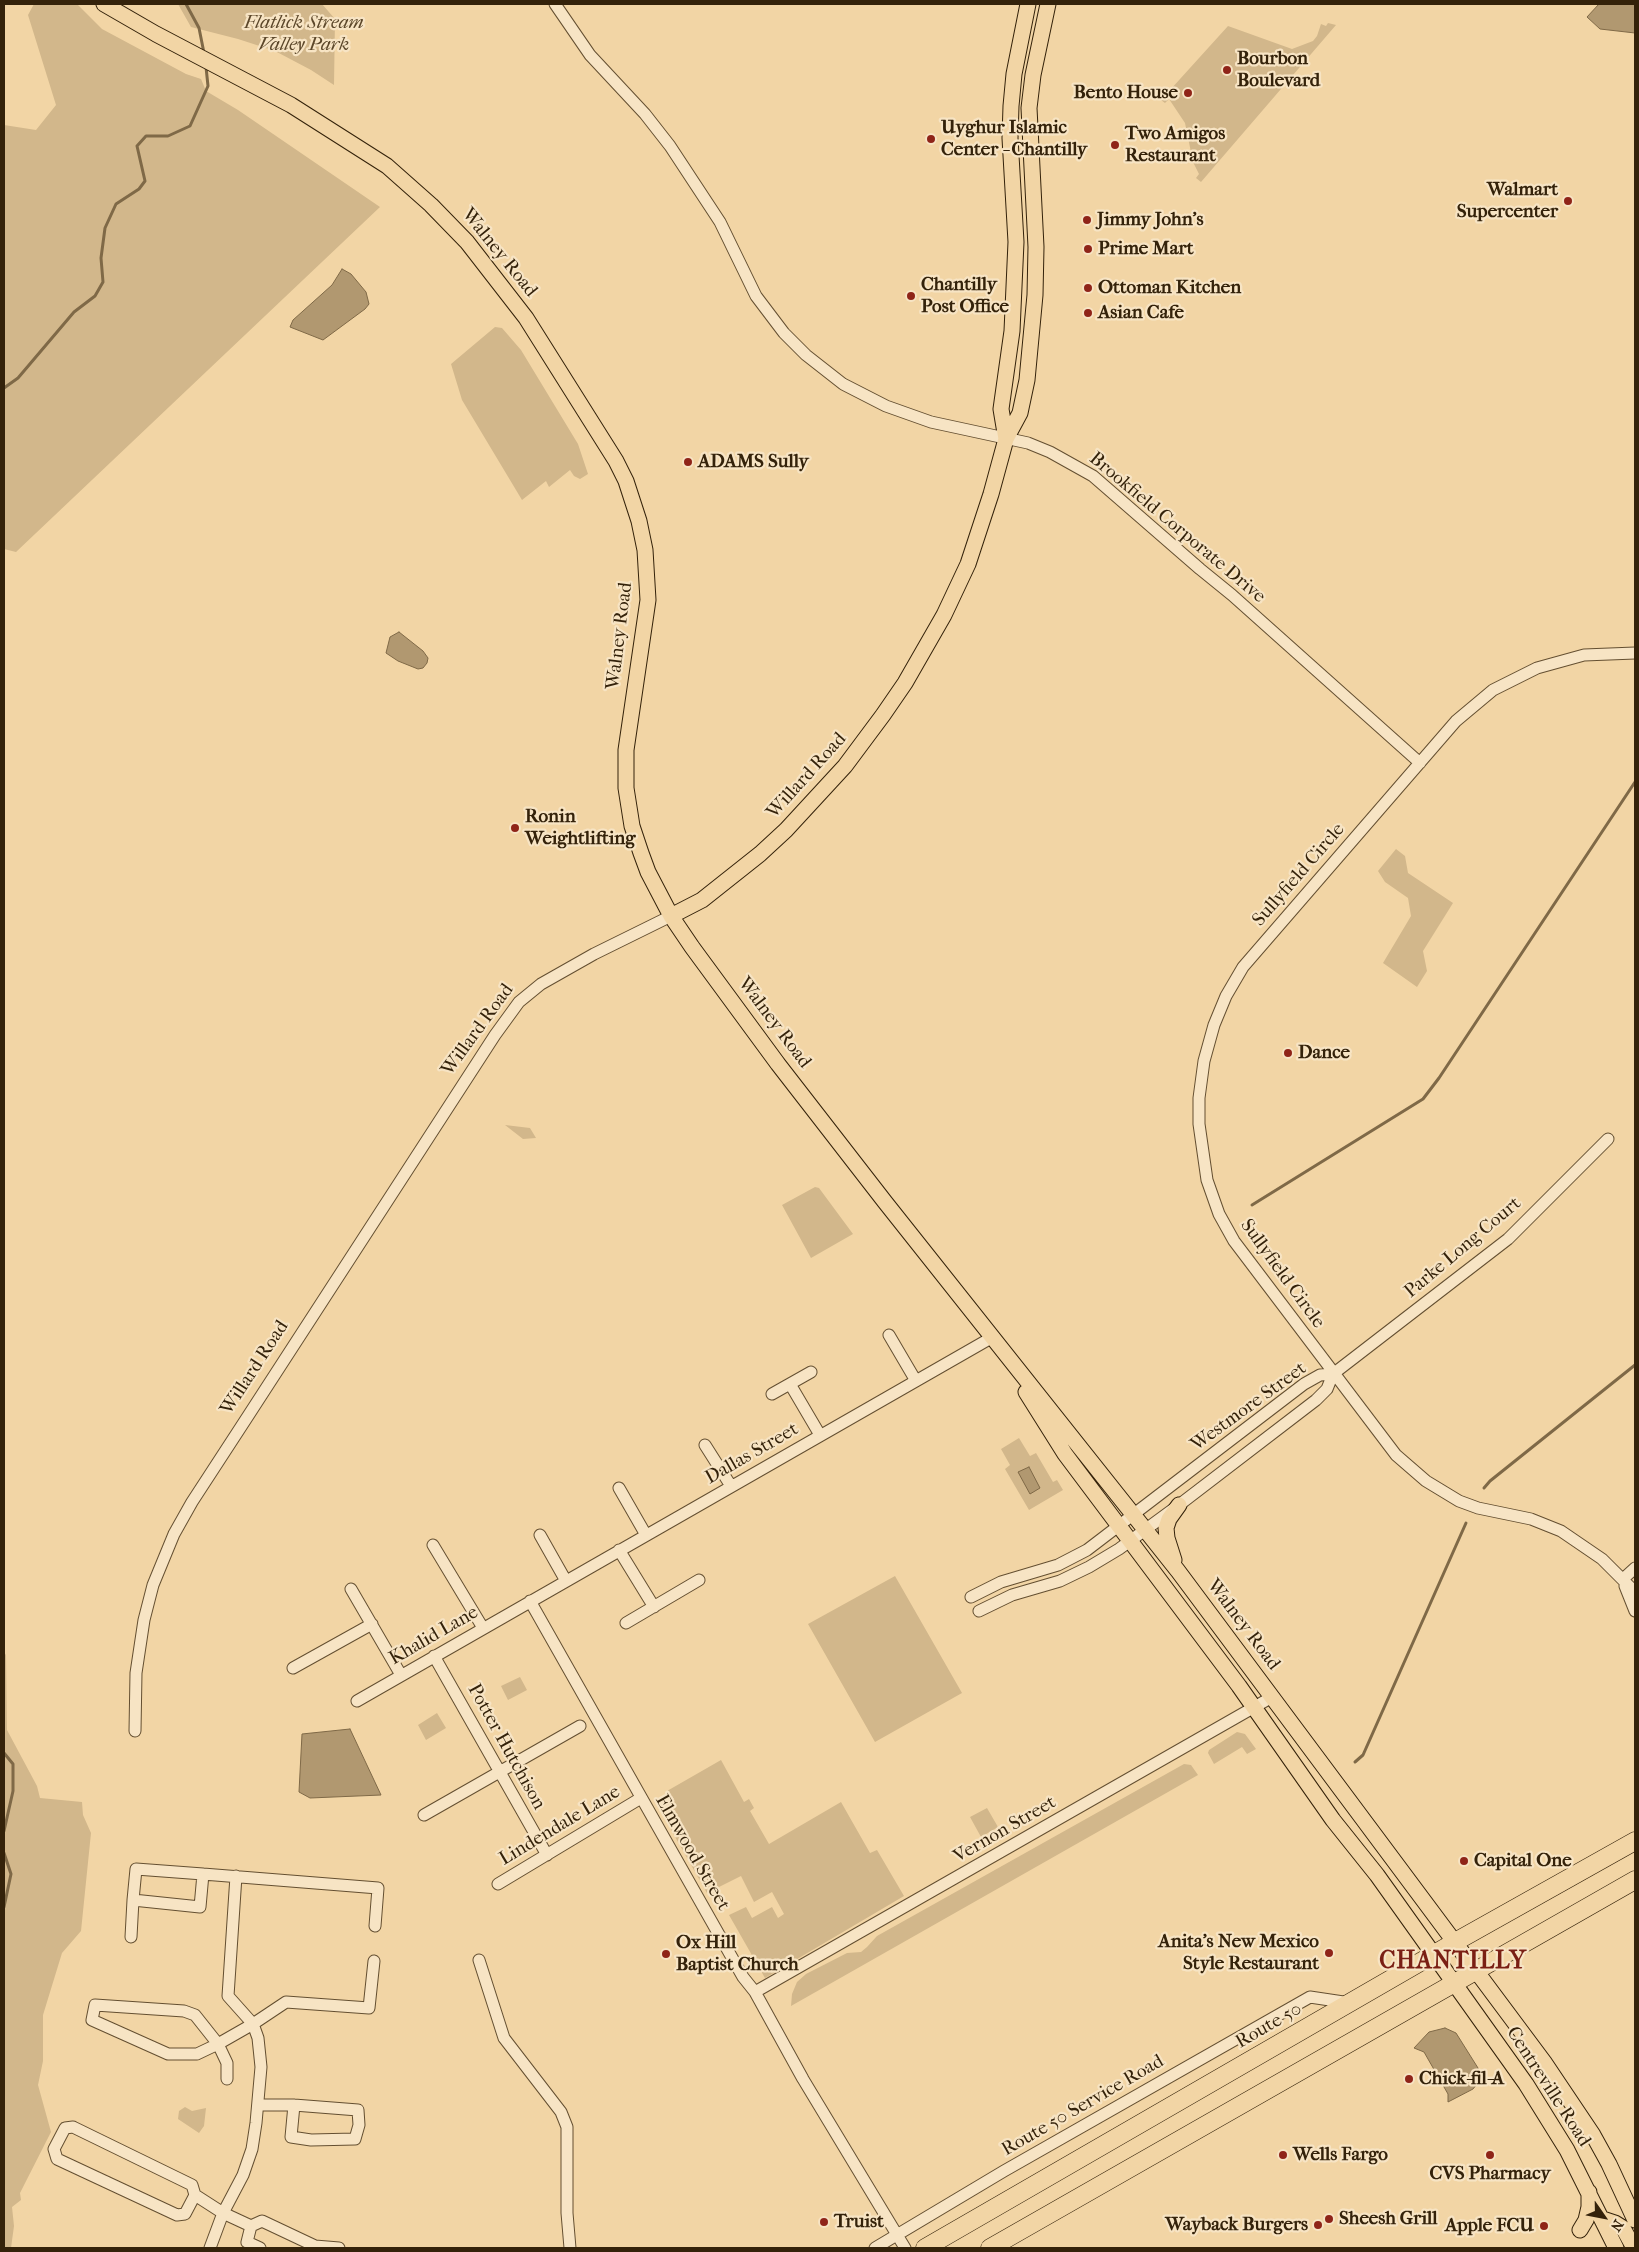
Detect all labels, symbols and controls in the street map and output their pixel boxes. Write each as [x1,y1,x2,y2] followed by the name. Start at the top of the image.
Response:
[244,12,364,56] park label: Flatlick Stream Valley Park
[1237,48,1320,92] place label: Bourbon Boulevard
[1221,64,1233,76] marker: Bourbon Boulevard
[1073,82,1178,104] place label: Bento House
[1182,87,1194,99] marker: Bento House
[941,117,1087,161] place label: Uyghur Islamic Center - Chantilly
[1125,123,1225,167] place label: Two Amigos Restaurant
[925,133,937,145] marker: Uyghur Islamic Center - Chantilly
[1109,139,1121,151] marker: Two Amigos Restaurant
[1457,179,1558,223] place label: Walmart Supercenter
[1562,195,1574,207] marker: Walmart Supercenter
[456,204,542,302] street label: Walney Road
[1097,209,1204,231] place label: Jimmy John's
[1081,214,1093,226] marker: Jimmy John's
[1098,238,1193,260] place label: Prime Mart
[1082,243,1094,255] marker: Prime Mart
[921,274,1009,318] place label: Chantilly Post Office
[1098,277,1241,299] place label: Ottoman Kitchen
[1082,282,1094,294] marker: Ottoman Kitchen
[905,290,917,302] marker: Chantilly Post Office
[1098,302,1184,324] place label: Asian Cafe
[1082,307,1094,319] marker: Asian Cafe
[1084,448,1270,608] street label: Brookfield Corporate Drive
[698,451,809,473] place label: ADAMS Sully
[682,456,694,468] marker: ADAMS Sully
[602,581,638,691] street label: Walney Road
[762,728,852,824] street label: Willard Road
[525,806,635,850] place label: Ronin Weightlifting
[1248,819,1350,931] street label: Sullyfield Circle
[509,822,521,834] marker: Ronin Weightlifting
[732,973,816,1073] street label: Walney Road
[437,980,519,1080] street label: Willard Road
[1298,1042,1350,1064] place label: Dance
[1282,1047,1294,1059] marker: Dance
[1400,1193,1526,1303] street label: Parke Long Court
[1235,1215,1329,1333] street label: Sullyfield Circle
[216,1316,294,1420] street label: Willard Road
[1187,1357,1311,1457] street label: Westmore Street
[701,1418,803,1490] street label: Dallas Street
[1201,1575,1285,1675] street label: Walney Road
[385,1601,483,1671] street label: Khalid Lane
[462,1680,550,1814] street label: Potter Hutchison
[495,1781,625,1871] street label: Lindendale Lane
[650,1791,734,1915] street label: Elmwood Street
[950,1792,1060,1868] street label: Vernon Street
[1474,1850,1572,1872] place label: Capital One
[1458,1855,1470,1867] marker: Capital One
[1158,1931,1319,1975] place label: Anita's New Mexico Style Restaurant
[676,1932,799,1976] place label: Ox Hill Baptist Church
[1323,1947,1335,1959] marker: Anita's New Mexico Style Restaurant
[660,1948,672,1960] marker: Ox Hill Baptist Church
[1378,1948,1528,1976] district label: CHANTILLY
[1232,1998,1306,2054] street label: Route 50
[1501,2023,1595,2151] street label: Centreville Road
[998,2050,1168,2162] street label: Route 50 Service Road
[1419,2068,1504,2090] place label: Chick-fil-A
[1403,2073,1415,2085] marker: Chick-fil-A
[1293,2144,1388,2166] place label: Wells Fargo
[1277,2149,1289,2161] marker: Wells Fargo
[1484,2149,1496,2161] marker: CVS Pharmacy
[1429,2163,1551,2185] place label: CVS Pharmacy
[1579,2192,1629,2242] north arrow
[1339,2208,1438,2230] place label: Sheesh Grill
[834,2211,884,2233] place label: Truist
[1323,2213,1335,2225] marker: Sheesh Grill
[1165,2214,1308,2236] place label: Wayback Burgers
[1445,2215,1534,2237] place label: Apple FCU
[818,2216,830,2228] marker: Truist
[1607,2216,1627,2235] text: N
[1312,2219,1324,2231] marker: Wayback Burgers
[1538,2220,1550,2232] marker: Apple FCU

